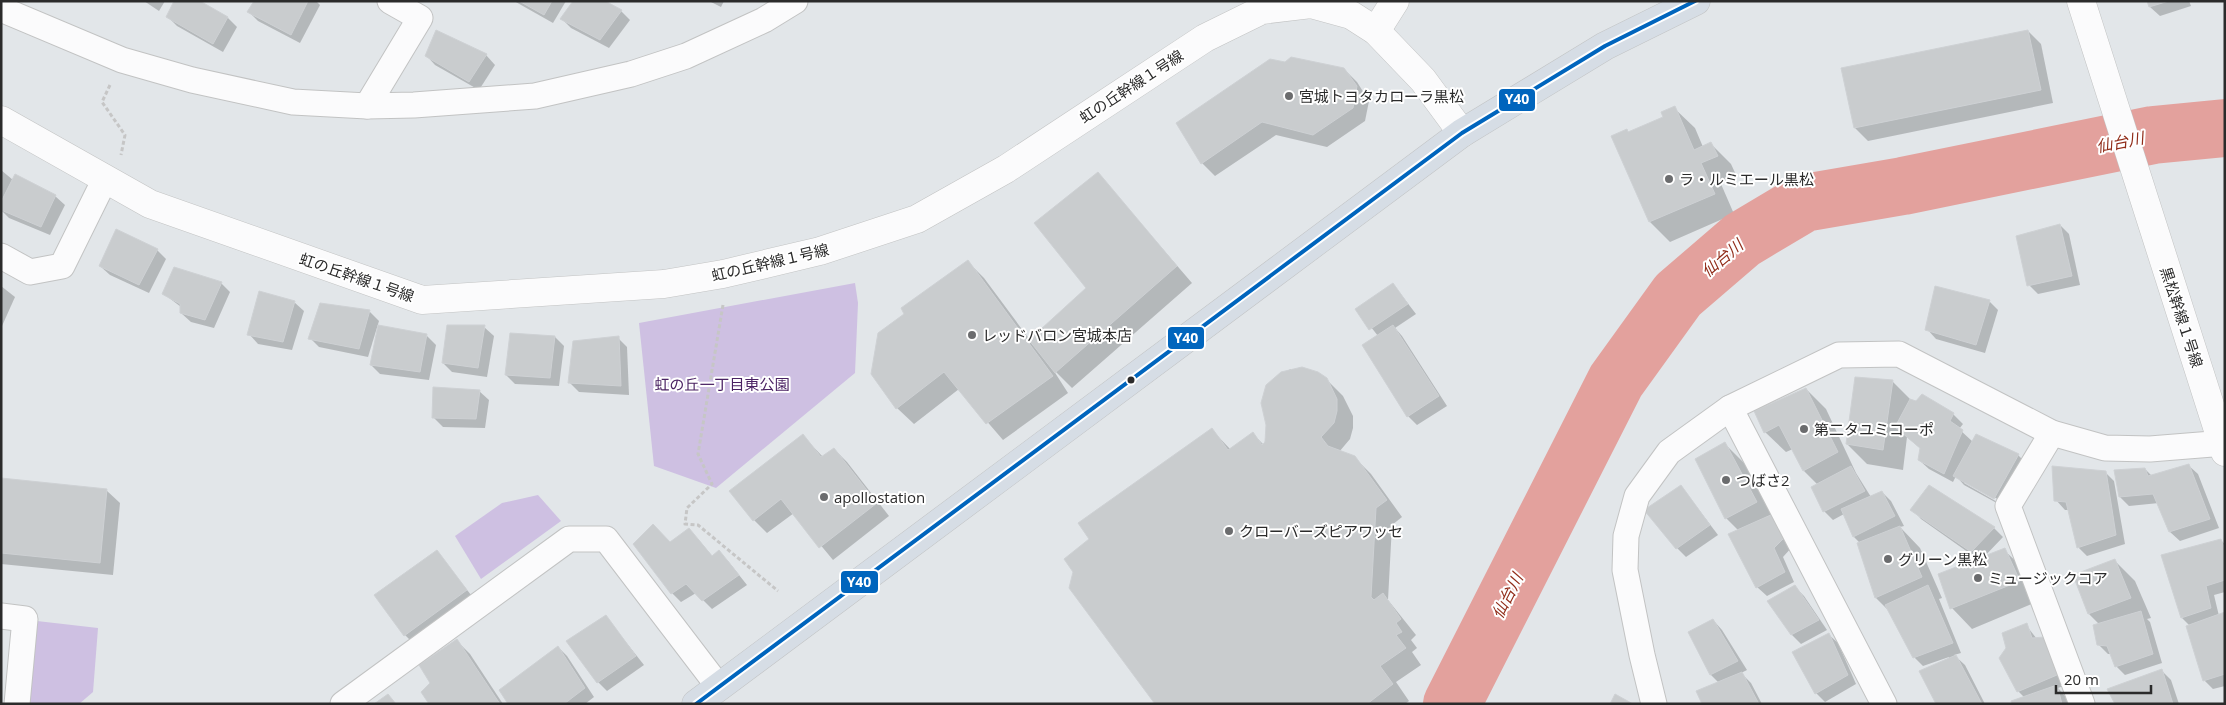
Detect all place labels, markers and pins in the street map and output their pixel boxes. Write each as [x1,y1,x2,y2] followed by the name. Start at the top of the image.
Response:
[1299,86,1464,106] place label: 宮城トヨタカローラ黒松
[1283,90,1295,102] marker: 宮城トヨタカローラ黒松
[1679,169,1814,189] place label: ラ・ルミエール黒松
[1663,173,1675,185] marker: ラ・ルミエール黒松
[982,325,1132,345] place label: レッドバロン宮城本店
[966,329,978,341] marker: レッドバロン宮城本店
[1126,375,1136,385] unlabelled marker
[1814,419,1934,439] place label: 第二タユミコーポ
[1798,423,1810,435] marker: 第二タユミコーポ
[1736,470,1790,490] place label: つばさ2
[1720,474,1732,486] marker: つばさ2
[834,487,925,507] place label: apollostation
[818,491,830,503] marker: apollostation
[1239,521,1403,541] place label: クローバーズピアワッセ
[1223,525,1235,537] marker: クローバーズピアワッセ
[1898,549,1987,569] place label: グリーン黒松
[1882,553,1894,565] marker: グリーン黒松
[1988,568,2108,588] place label: ミュージックコア
[1972,572,1984,584] marker: ミュージックコア

